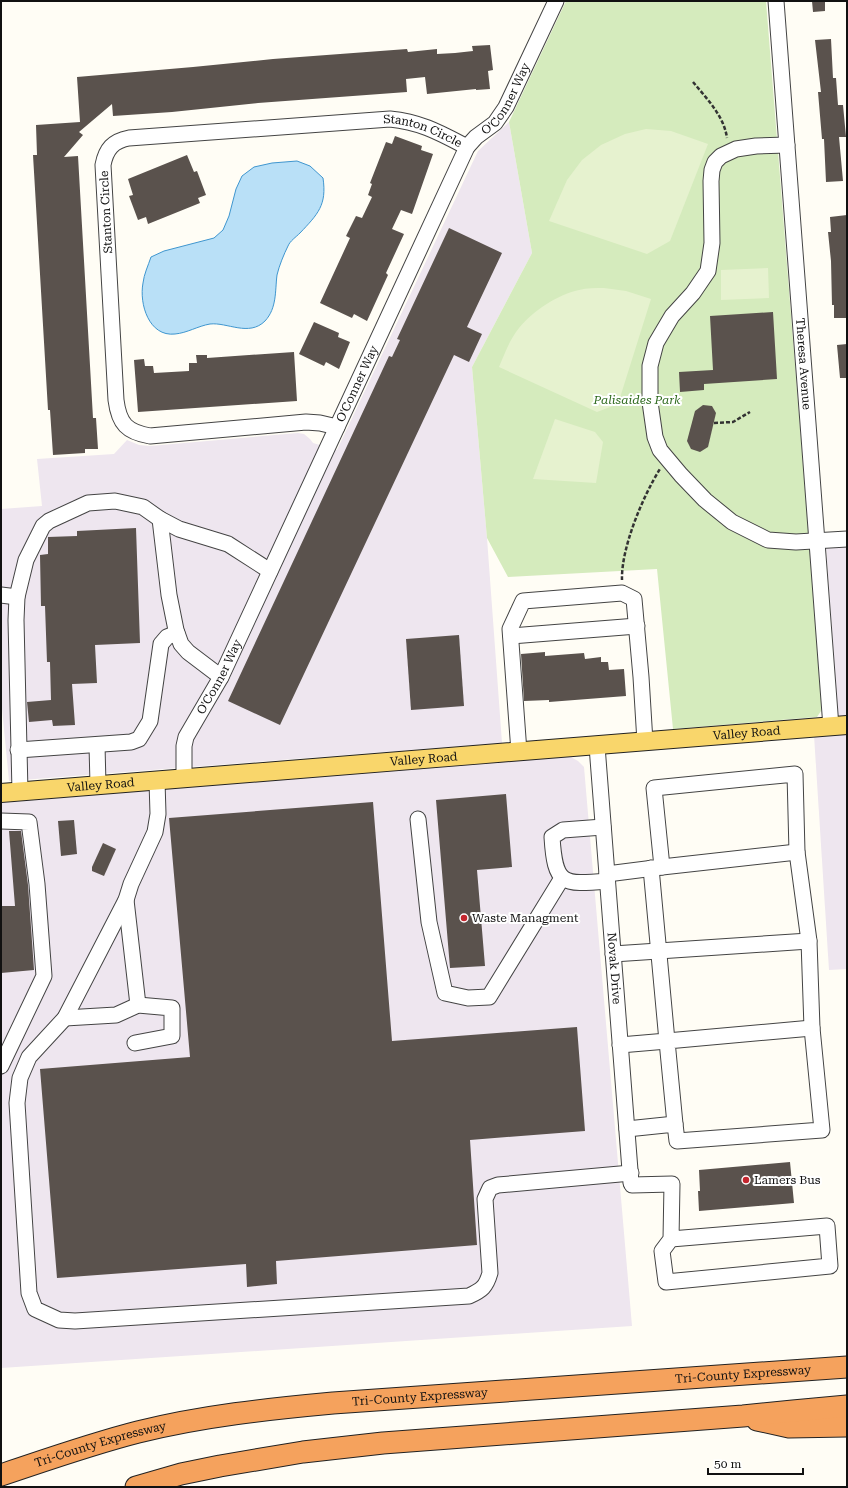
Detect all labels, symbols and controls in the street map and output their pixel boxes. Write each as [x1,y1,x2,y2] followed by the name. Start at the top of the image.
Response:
[478,60,533,138] street label: O'Conner Way
[383,112,465,150] street label: Stanton Circle
[97,170,115,254] street label: Stanton Circle
[793,318,814,411] street label: Theresa Avenue
[333,342,381,424] street label: O'Conner Way
[592,393,681,407] park label: Palisaides Park
[194,636,245,717] street label: O'Conner Way
[712,723,781,743] street label: Valley Road
[389,749,458,769] street label: Valley Road
[66,775,135,795] street label: Valley Road
[472,911,579,925] place label: Waste Managment
[459,913,469,923] marker: Waste Managment
[605,932,624,1005] street label: Novak Drive
[754,1173,821,1187] place label: Lamers Bus
[741,1175,751,1185] marker: Lamers Bus
[675,1362,812,1386] street label: Tri-County Expressway
[351,1385,489,1409] street label: Tri-County Expressway
[33,1419,168,1470] street label: Tri-County Expressway
[708,1450,803,1476] scale bar
[714,1457,741,1471] text: 50 m

